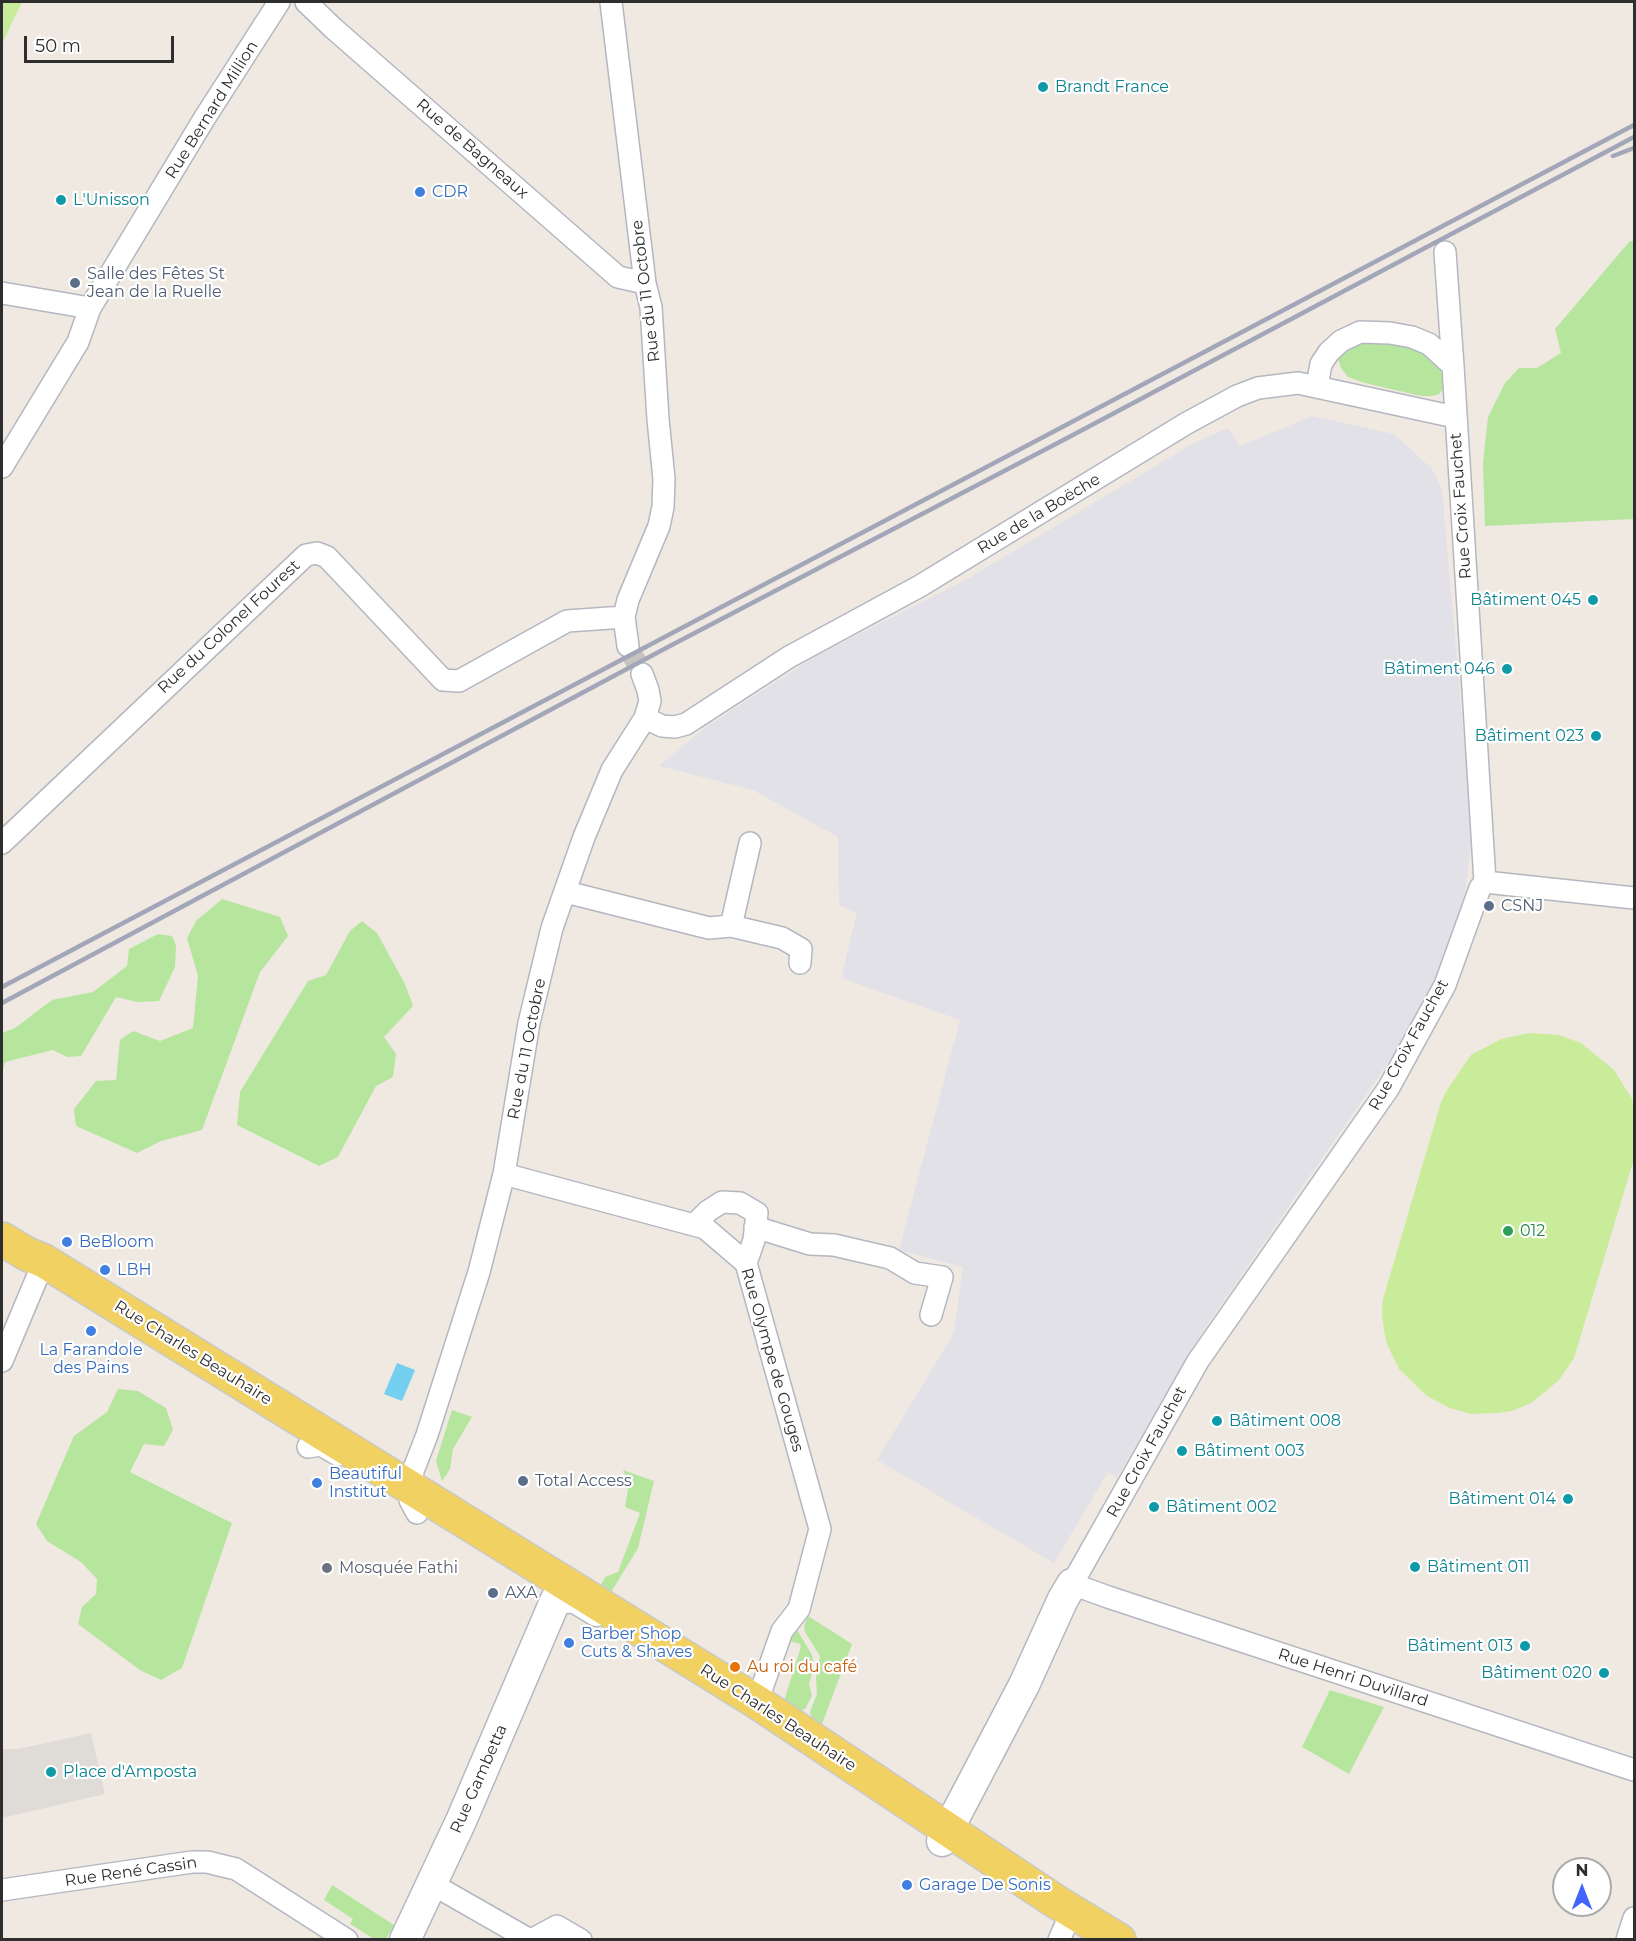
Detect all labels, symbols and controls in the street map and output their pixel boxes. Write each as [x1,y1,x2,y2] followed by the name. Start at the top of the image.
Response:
[27,24,177,62] scale bar
[35,35,81,57] text: 50 m
[162,37,262,183] street label: Rue Bernard Million
[1055,77,1169,97] place label: Brandt France
[1036,80,1050,94] marker: Brandt France
[412,95,532,203] street label: Rue de Bagneaux
[432,182,468,202] place label: CDR
[413,185,427,199] marker: CDR
[73,190,150,210] place label: L'Unisson
[54,193,68,207] marker: L'Unisson
[628,219,664,363] street label: Rue du 11 Octobre
[87,264,225,302] place label: Salle des Fêtes St Jean de la Ruelle
[68,276,82,290] marker: Salle des Fêtes St Jean de la Ruelle
[1446,432,1476,580] street label: Rue Croix Fauchet
[974,470,1104,558] street label: Rue de la Boëche
[154,556,304,698] street label: Rue du Colonel Fourest
[1470,590,1581,610] place label: Bâtiment 045
[1586,593,1600,607] marker: Bâtiment 045
[1384,659,1495,679] place label: Bâtiment 046
[1500,662,1514,676] marker: Bâtiment 046
[1475,726,1584,746] place label: Bâtiment 023
[1589,729,1603,743] marker: Bâtiment 023
[1501,896,1543,916] place label: CSNJ
[1482,899,1496,913] marker: CSNJ
[1365,976,1453,1114] street label: Rue Croix Fauchet
[504,977,550,1121] street label: Rue du 11 Octobre
[1520,1221,1545,1241] place label: 012
[1501,1224,1515,1238] marker: 012
[79,1232,154,1252] place label: BeBloom
[60,1235,74,1249] marker: BeBloom
[117,1260,151,1280] place label: LBH
[98,1263,112,1277] marker: LBH
[737,1266,807,1454] street label: Rue Olympe de Gouges
[111,1297,275,1409] street label: Rue Charles Beauhaire
[84,1324,98,1338] marker: La Farandole des Pains
[39,1340,143,1378] place label: La Farandole des Pains
[1103,1383,1191,1521] street label: Rue Croix Fauchet
[1229,1411,1341,1431] place label: Bâtiment 008
[1210,1414,1224,1428] marker: Bâtiment 008
[1194,1441,1304,1461] place label: Bâtiment 003
[1175,1444,1189,1458] marker: Bâtiment 003
[329,1464,402,1502] place label: Beautiful Institut
[535,1471,632,1491] place label: Total Access
[516,1474,530,1488] marker: Total Access
[310,1476,324,1490] marker: Beautiful Institut
[1449,1489,1556,1509] place label: Bâtiment 014
[1561,1492,1575,1506] marker: Bâtiment 014
[1166,1497,1277,1517] place label: Bâtiment 002
[1147,1500,1161,1514] marker: Bâtiment 002
[1427,1557,1530,1577] place label: Bâtiment 011
[339,1558,458,1578] place label: Mosquée Fathi
[1408,1560,1422,1574] marker: Bâtiment 011
[320,1561,334,1575] marker: Mosquée Fathi
[505,1583,537,1603] place label: AXA
[486,1586,500,1600] marker: AXA
[581,1624,692,1662] place label: Barber Shop Cuts & Shaves
[562,1636,576,1650] marker: Barber Shop Cuts & Shaves
[1407,1636,1513,1656] place label: Bâtiment 013
[1518,1639,1532,1653] marker: Bâtiment 013
[1276,1645,1430,1711] street label: Rue Henri Duvillard
[747,1657,857,1677] place label: Au roi du café
[696,1660,860,1776] street label: Rue Charles Beauhaire
[728,1660,742,1674] marker: Au roi du café
[1481,1663,1592,1683] place label: Bâtiment 020
[1597,1666,1611,1680] marker: Bâtiment 020
[446,1721,512,1837] street label: Rue Gambetta
[63,1762,197,1782] place label: Place d'Amposta
[44,1765,58,1779] marker: Place d'Amposta
[64,1853,198,1891] street label: Rue René Cassin
[1552,1857,1612,1917] north arrow
[1576,1861,1588,1880] text: N
[919,1875,1051,1895] place label: Garage De Sonis
[900,1878,914,1892] marker: Garage De Sonis

